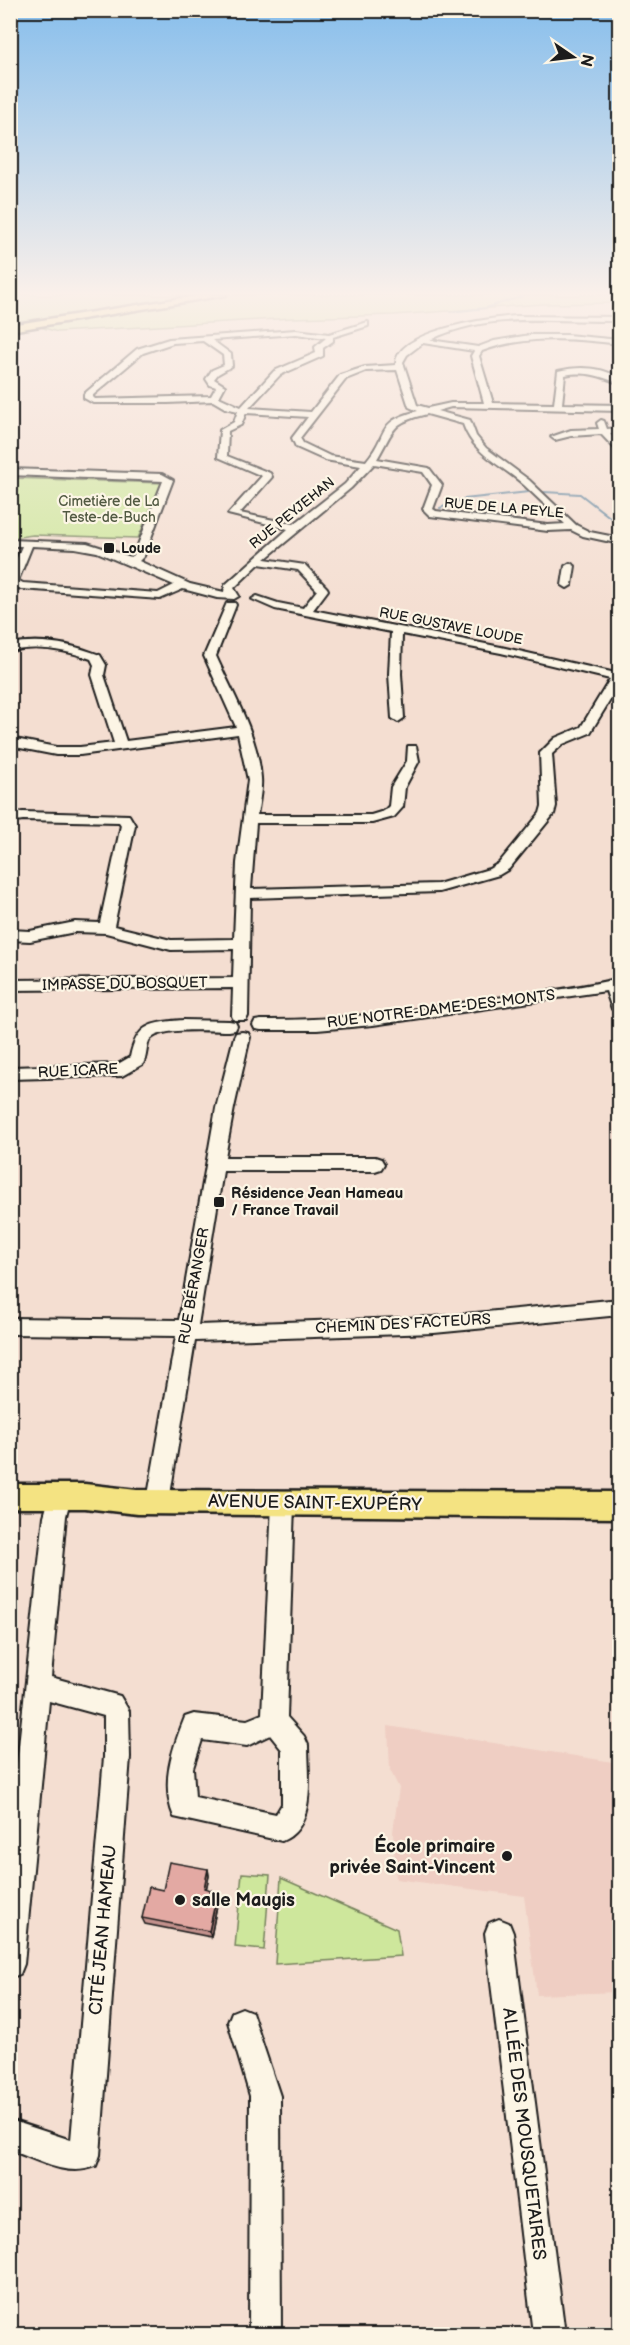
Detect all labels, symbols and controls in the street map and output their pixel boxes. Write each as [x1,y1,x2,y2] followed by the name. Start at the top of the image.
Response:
[543,27,603,87] north arrow
[575,52,597,68] text: N
[246,474,338,552] street label: RUE PEYJEHAN
[58,493,160,526] park label: Cimetière de La Teste-de-Buch
[443,494,565,522] street label: RUE DE LA PEYLE
[121,540,161,557] place label: Loude
[102,541,116,555] marker: Loude
[378,604,524,648] street label: RUE GUSTAVE LOUDE
[42,973,208,995] street label: IMPASSE DU BOSQUET
[326,986,556,1032] street label: RUE NOTRE-DAME-DES-MONTS
[37,1059,119,1083] street label: RUE ICARE
[231,1184,403,1220] place label: Résidence Jean Hameau / France Travail
[212,1195,226,1209] marker: Résidence Jean Hameau / France Travail
[174,1226,214,1346] street label: RUE BÉRANGER
[315,1310,491,1338] street label: CHEMIN DES FACTEURS
[208,1489,423,1515] street label: AVENUE SAINT-EXUPÉRY
[330,1834,495,1878] place label: École primaire privée Saint-Vincent
[83,1844,121,2016] street label: CITÉ JEAN HAMEAU
[500,1849,514,1863] marker: École primaire privée Saint-Vincent
[192,1890,295,1911] place label: salle Maugis
[173,1893,187,1907] marker: salle Maugis
[498,2006,552,2261] street label: ALLÉE DES MOUSQUETAIRES

